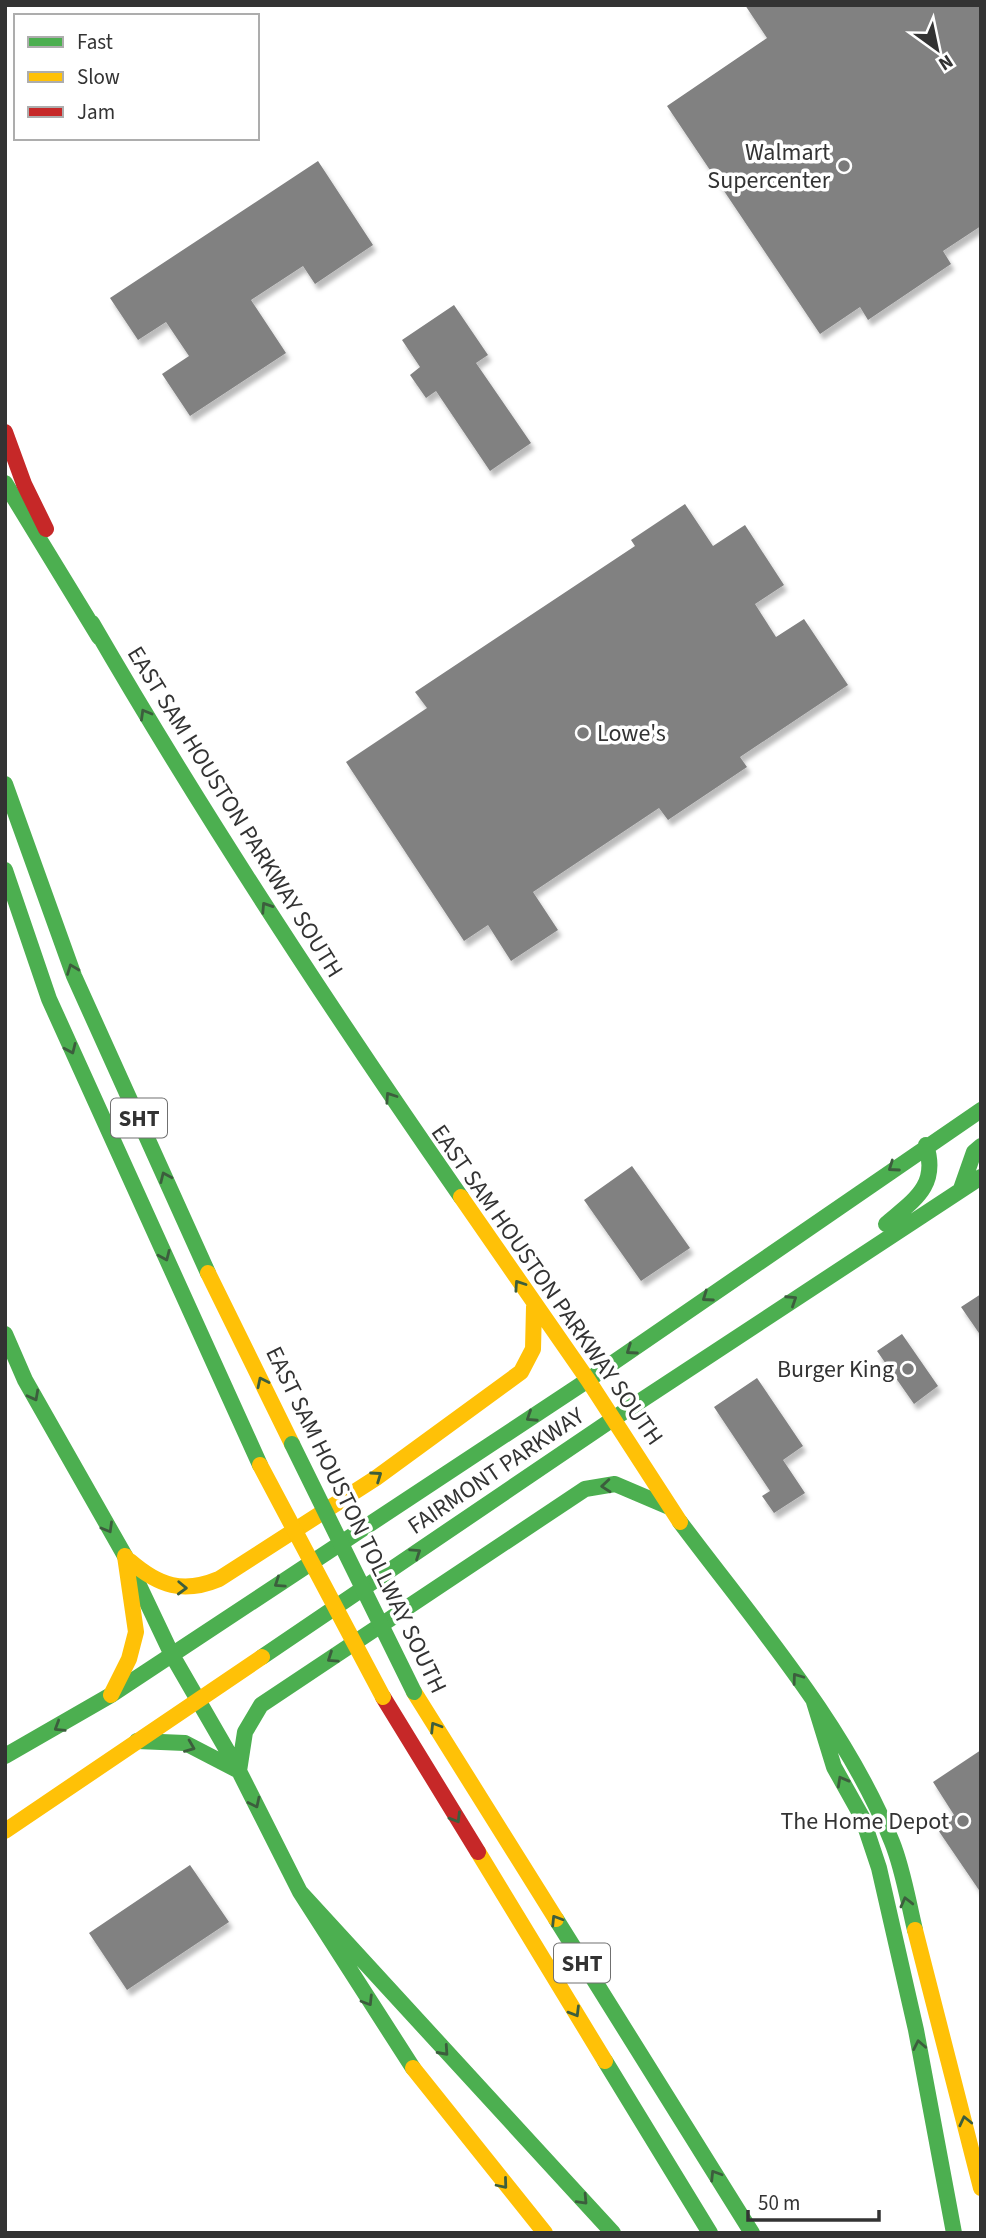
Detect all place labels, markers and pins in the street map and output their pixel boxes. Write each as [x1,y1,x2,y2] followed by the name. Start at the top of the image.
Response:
[707,135,831,198] place label: Walmart Supercenter
[836,158,852,174] marker: Walmart Supercenter
[597,716,666,751] place label: Lowe's
[575,725,591,741] marker: Lowe's
[777,1352,894,1387] place label: Burger King
[900,1361,916,1377] marker: Burger King
[780,1804,949,1839] place label: The Home Depot
[955,1813,971,1829] marker: The Home Depot

